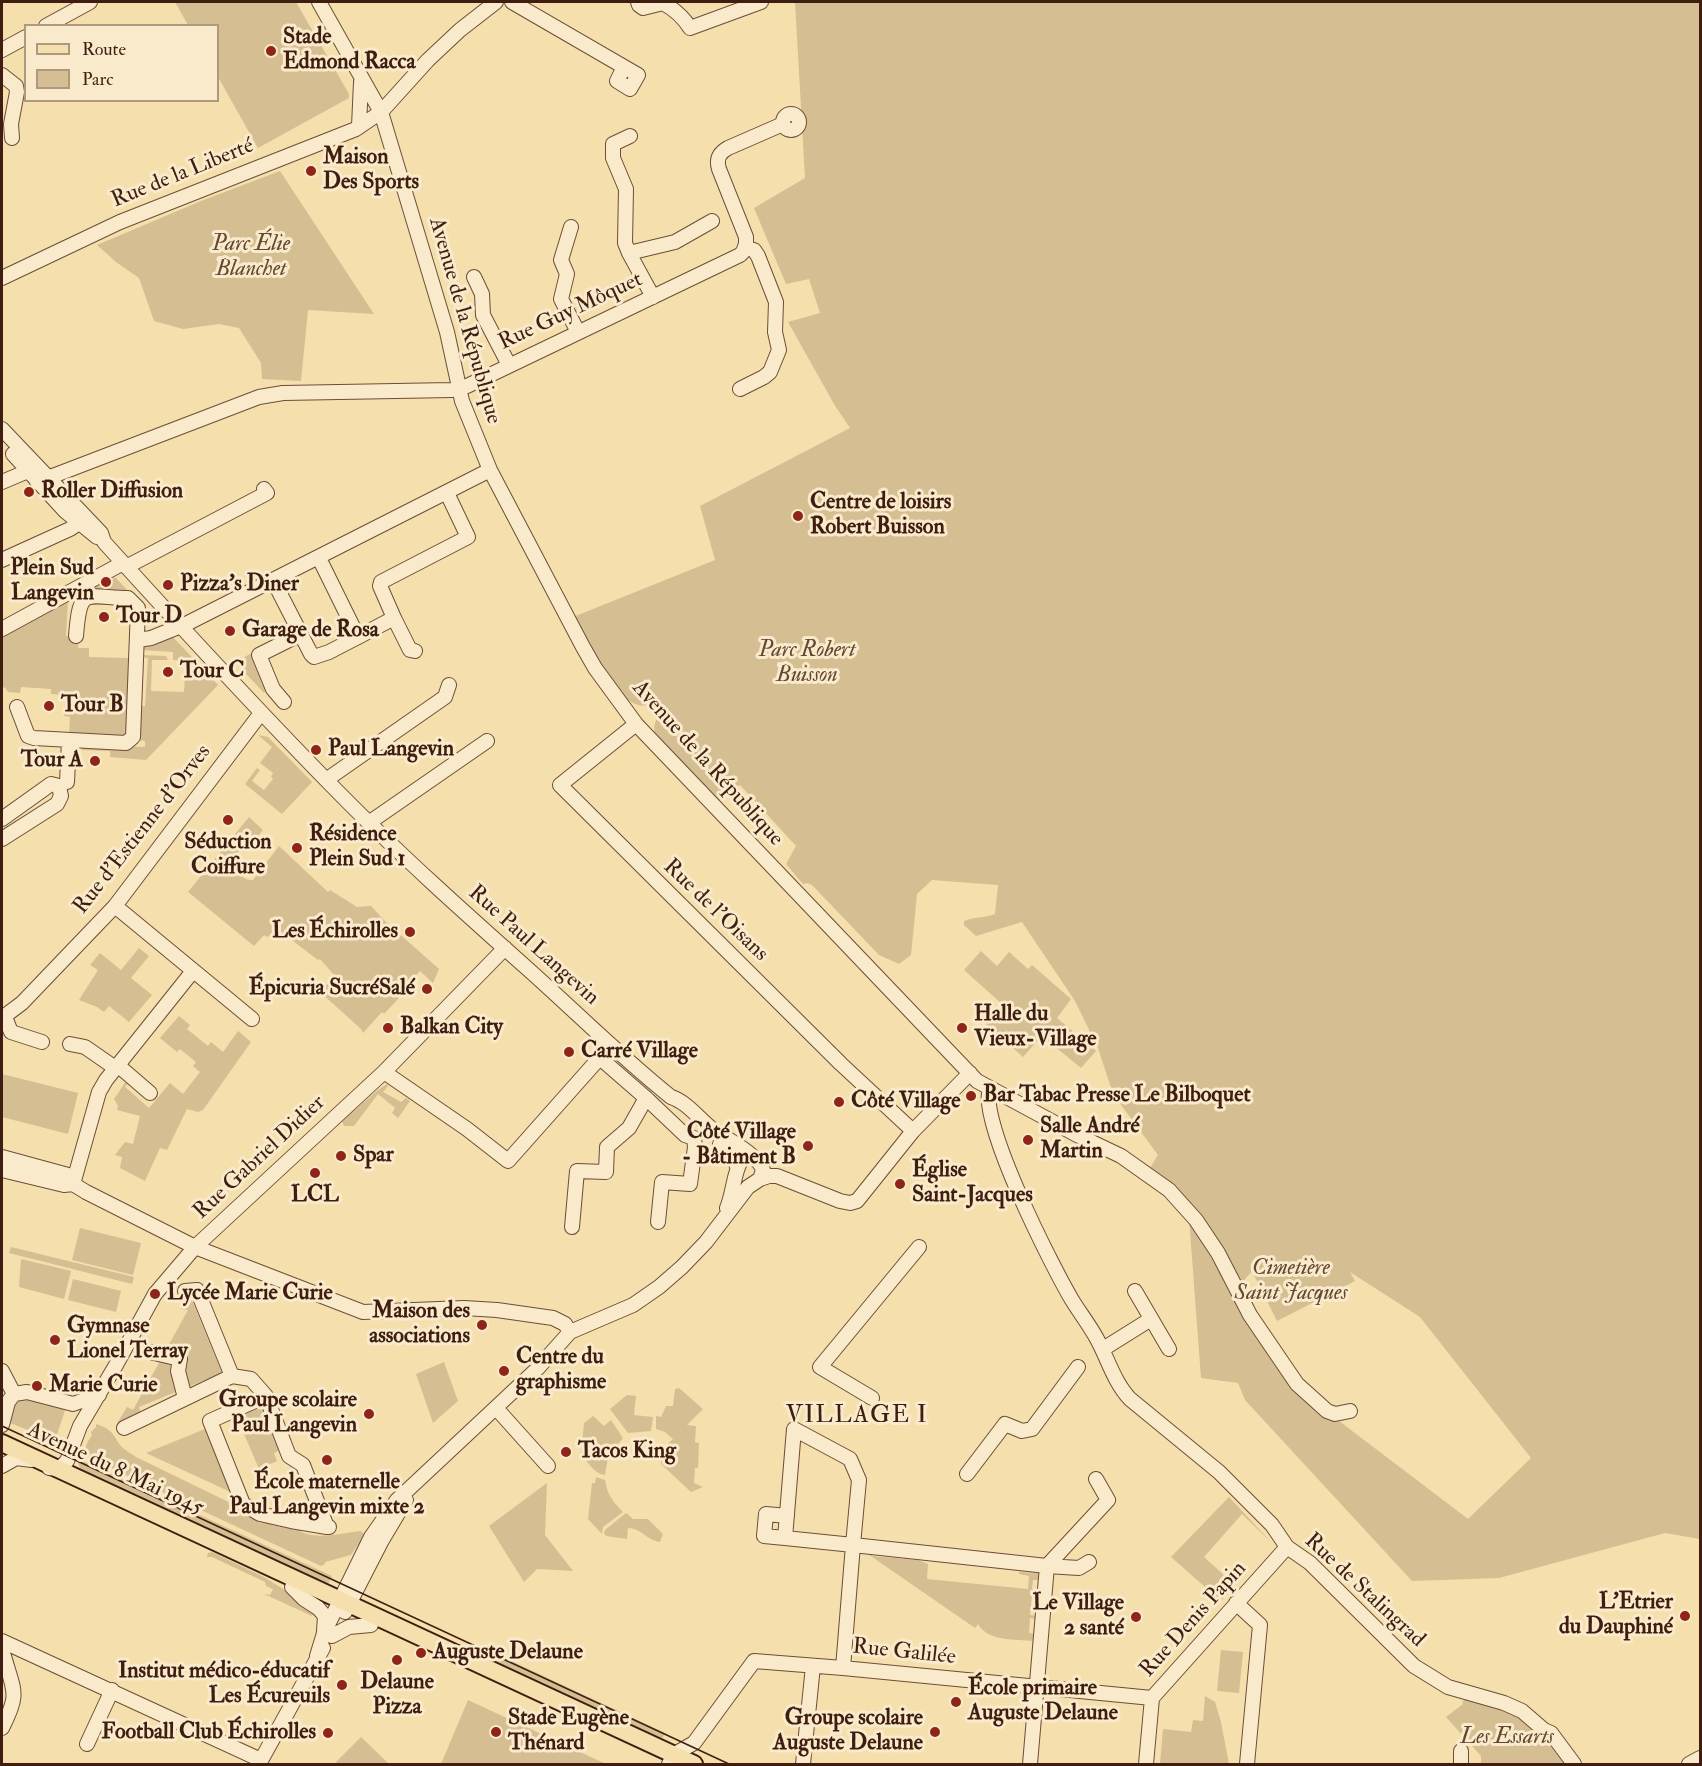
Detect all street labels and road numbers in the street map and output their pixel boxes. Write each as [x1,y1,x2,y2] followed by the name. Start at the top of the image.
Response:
[108,133,258,215] street label: Rue de la Liberté
[422,215,506,427] street label: Avenue de la République
[495,267,647,357] street label: Rue Guy Môquet
[626,676,788,852] street label: Avenue de la République
[69,740,217,920] street label: Rue d'Estienne d'Orves
[657,854,773,968] street label: Rue de l'Oisans
[462,880,604,1012] street label: Rue Paul Langevin
[189,1090,331,1226] street label: Rue Gabriel Didier
[23,1418,207,1522] street label: Avenue du 8 Mai 1945
[1298,1528,1430,1654] street label: Rue de Stalingrad
[1135,1557,1253,1683] street label: Rue Denis Papin
[851,1634,957,1672] street label: Rue Galilée

